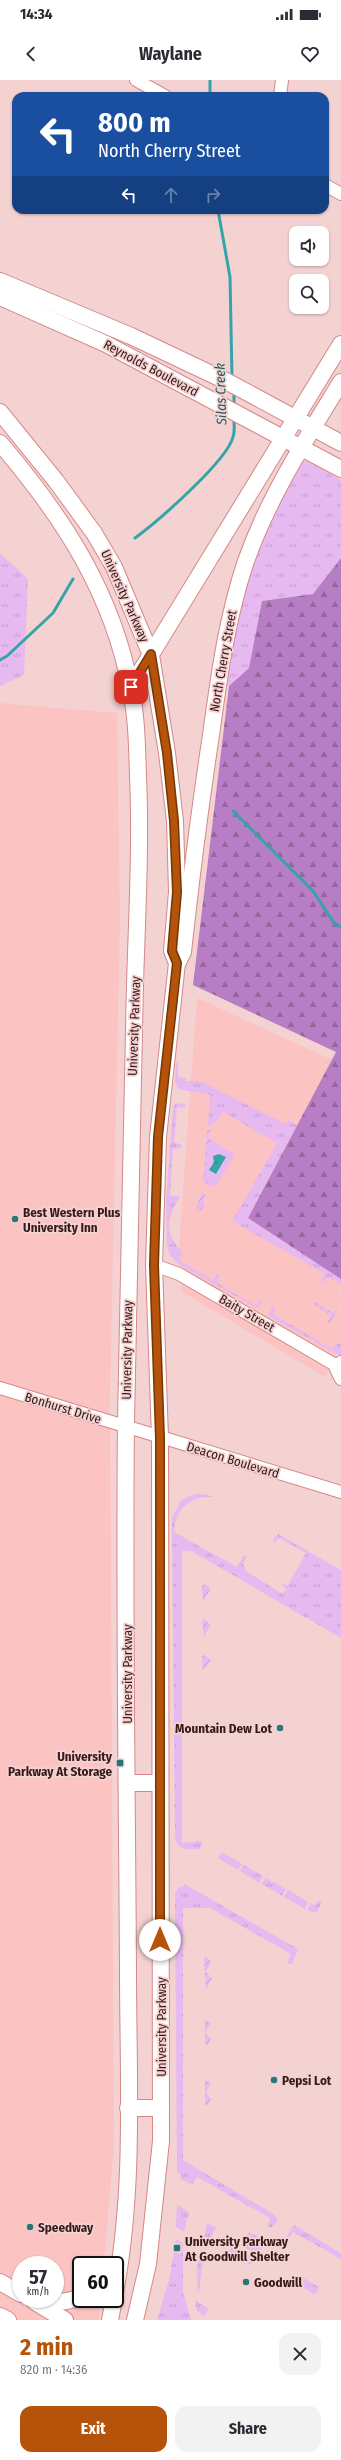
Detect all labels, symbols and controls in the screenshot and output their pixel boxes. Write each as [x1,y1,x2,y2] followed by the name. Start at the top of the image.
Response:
[20,5,53,23] text: 14:34
[20,43,42,65] icon: back
[139,43,202,65] text: Waylane
[299,43,321,65] icon: heart
[98,106,171,139] text: 800 m
[32,108,84,160] icon: left
[98,140,241,162] text: North Cherry Street
[118,184,140,206] icon: left
[160,184,182,206] icon: ahead
[202,184,224,206] icon: right
[289,226,329,314] map controls
[289,226,329,266] button: sound
[289,274,329,314] button: search
[101,337,201,399] street label: Reynolds Boulevard
[211,363,231,426] water label: Silas Creek
[98,547,152,645] street label: University Parkway
[207,608,239,713] street label: North Cherry Street
[114,670,148,704] pin
[120,676,142,698] icon: arrive
[125,976,143,1076] street label: University Parkway
[23,1205,120,1235] place label: Best Western Plus University Inn
[10,1214,20,1224] marker: Best Western Plus University Inn
[216,1291,278,1335] street label: Baity Street
[119,1300,135,1400] street label: University Parkway
[23,1389,103,1427] street label: Bonhurst Drive
[185,1439,281,1481] street label: Deacon Boulevard
[120,1624,135,1724] street label: University Parkway
[175,1721,272,1736] place label: Mountain Dew Lot
[275,1723,285,1733] marker: Mountain Dew Lot
[8,1749,113,1779] place label: University Parkway At Storage
[115,1758,125,1768] marker: University Parkway At Storage
[139,1919,181,1961] position arrow
[154,1977,169,2077] street label: University Parkway
[282,2073,332,2088] place label: Pepsi Lot
[269,2075,279,2085] marker: Pepsi Lot
[38,2220,94,2235] place label: Speedway
[25,2222,35,2232] marker: Speedway
[184,2234,290,2264] place label: University Parkway At Goodwill Shelter
[172,2243,182,2253] marker: University Parkway At Goodwill Shelter
[72,2256,124,2308] speed limit sign: 60
[29,2265,47,2289] text: 57
[254,2275,302,2290] place label: Goodwill
[241,2277,251,2287] marker: Goodwill
[27,2286,49,2298] text: km/h
[20,2333,73,2361] text: 2 min
[279,2333,321,2375] button: close
[20,2362,87,2377] text: 820 m · 14:36
[20,2406,167,2452] button: Exit
[175,2406,321,2452] button: Share

